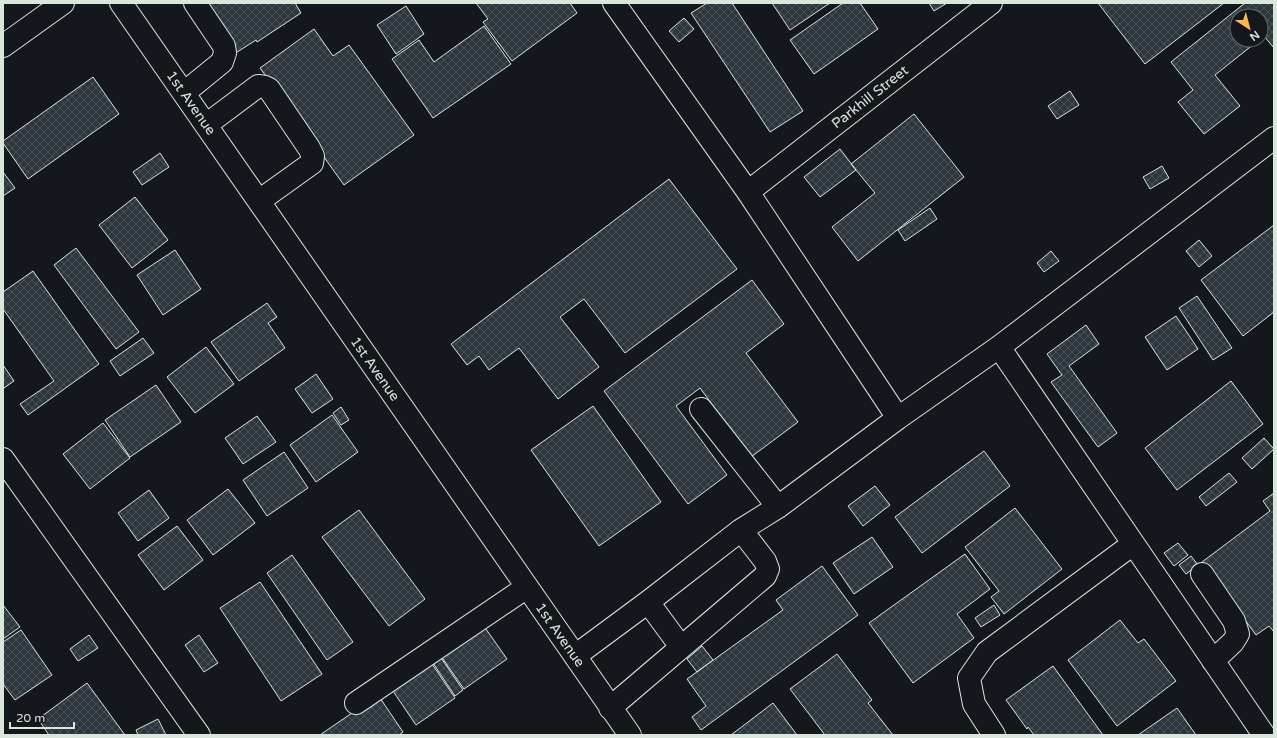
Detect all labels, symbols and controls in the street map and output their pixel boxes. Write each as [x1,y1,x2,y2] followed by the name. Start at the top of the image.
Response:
[1229,8,1269,48] north arrow
[1247,28,1262,44] text: N
[828,61,912,132] street label: Parkhill Street
[163,68,219,138] street label: 1st Avenue
[347,334,403,404] street label: 1st Avenue
[532,600,588,670] street label: 1st Avenue
[10,704,74,730] scale bar
[16,711,45,725] text: 20 m

